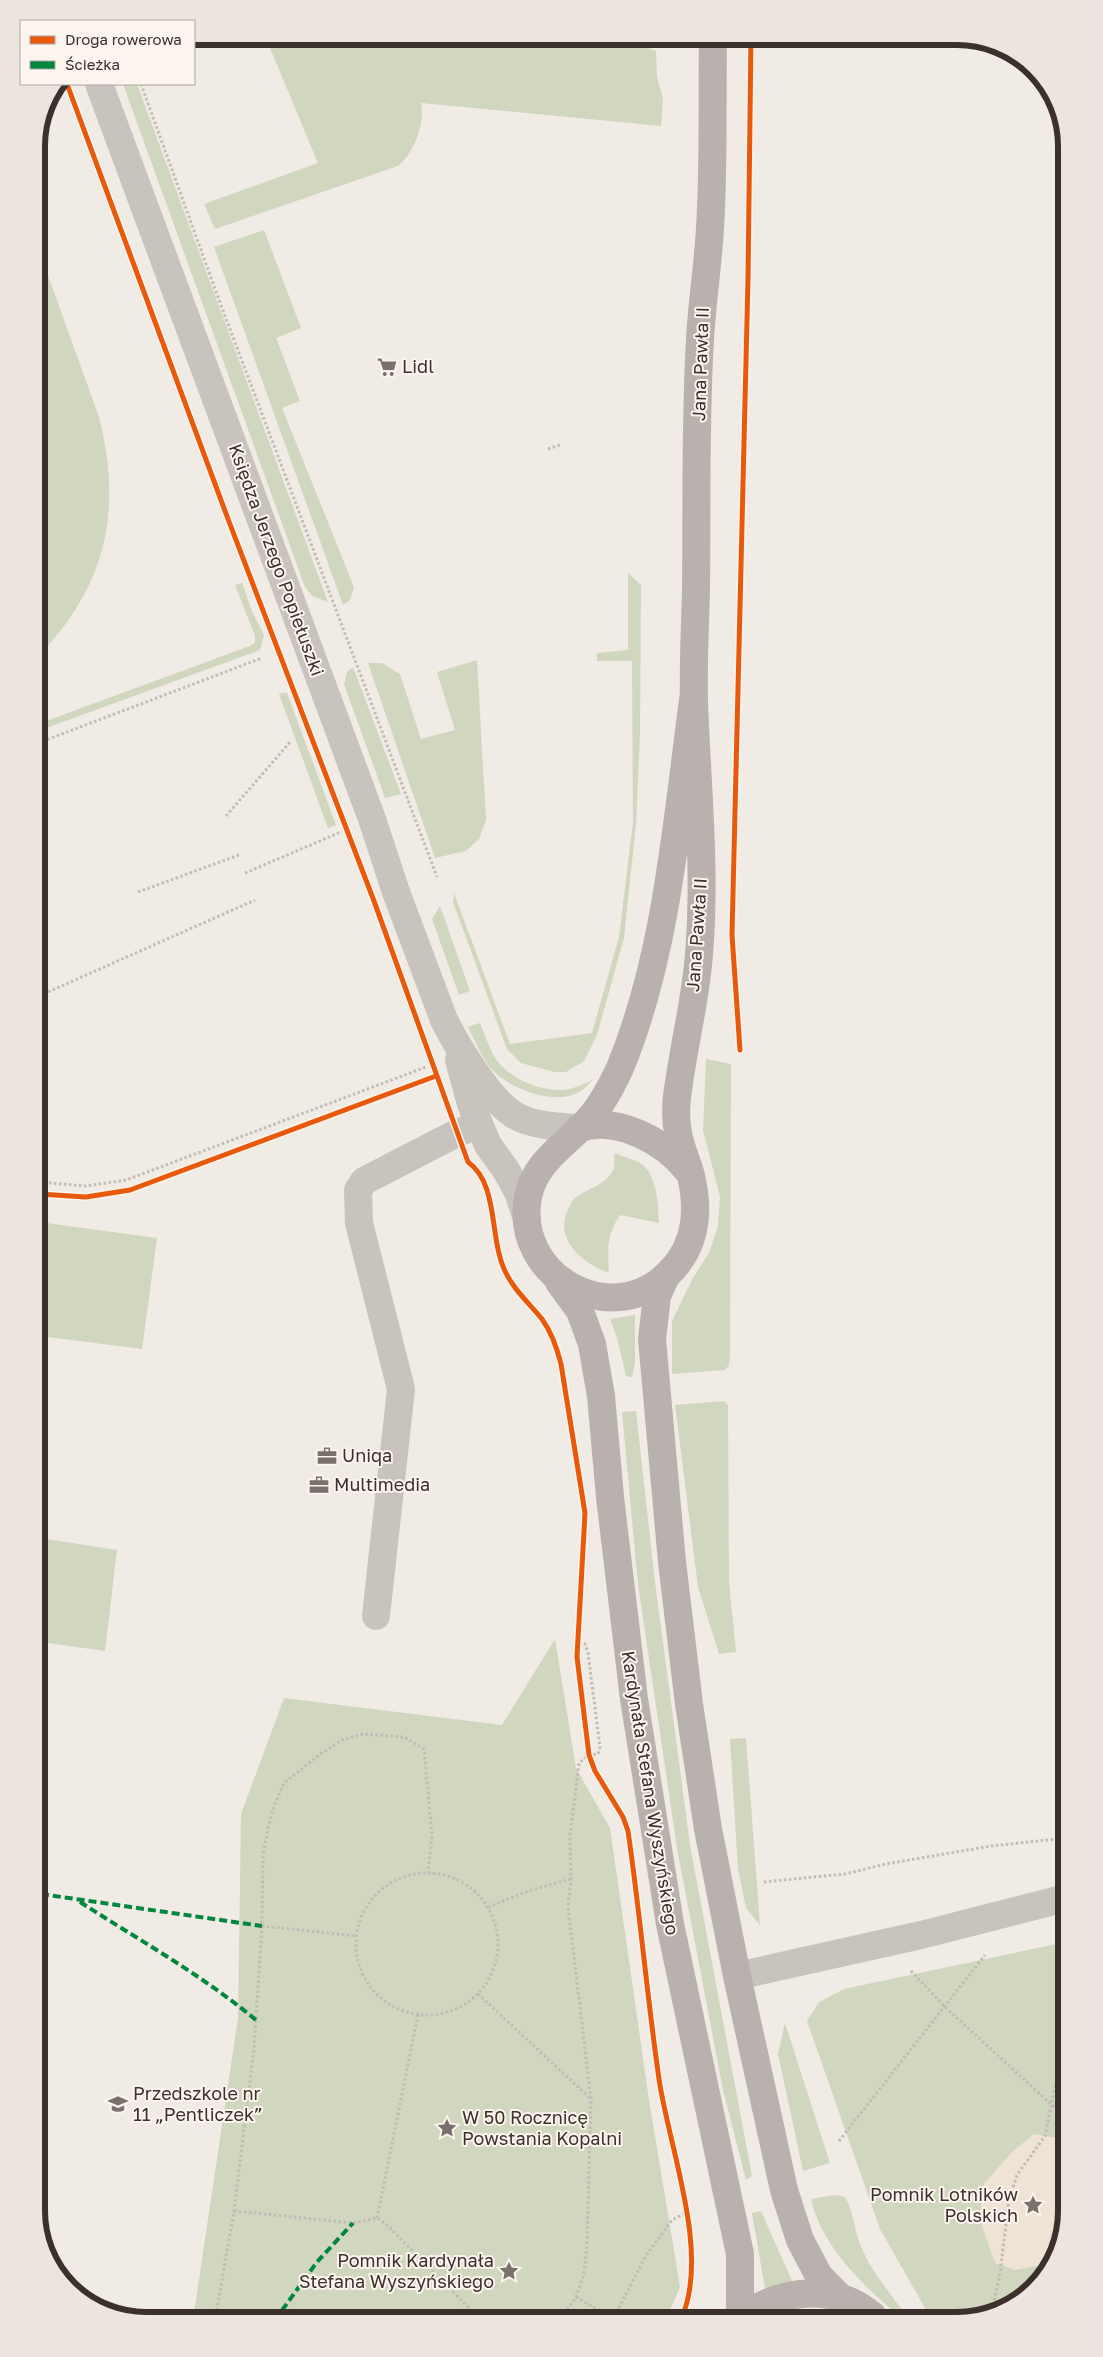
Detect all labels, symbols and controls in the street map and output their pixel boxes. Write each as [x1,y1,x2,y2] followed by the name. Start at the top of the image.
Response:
[20,20,195,85] legend
[65,30,182,48] text: Droga rowerowa
[65,55,120,73] text: Ścieżka
[687,307,713,421] street label: Jana Pawła II
[402,355,434,377] place label: Lidl
[376,356,398,378] supermarket icon: Lidl
[225,441,329,679] street label: Księdza Jerzego Popiełuszki
[681,877,711,993] street label: Jana Pawła II
[342,1444,392,1466] place label: Uniqa
[316,1445,338,1467] office icon: Uniqa
[334,1473,430,1495] place label: Multimedia
[308,1474,330,1496] office icon: Multimedia
[618,1649,684,1937] street label: Kardynała Stefana Wyszyńskiego
[133,2082,263,2125] place label: Przedszkole nr 11 „Pentliczek”
[107,2093,129,2115] school or university icon: Przedszkole nr 11 „Pentliczek”
[462,2106,622,2149] place label: W 50 Rocznicę Powstania Kopalni
[436,2117,458,2139] place icon: W 50 Rocznicę Powstania Kopalni
[870,2183,1018,2226] place label: Pomnik Lotników Polskich
[1022,2194,1044,2216] place icon: Pomnik Lotników Polskich
[299,2249,494,2292] place label: Pomnik Kardynała Stefana Wyszyńskiego
[498,2260,520,2282] place icon: Pomnik Kardynała Stefana Wyszyńskiego

